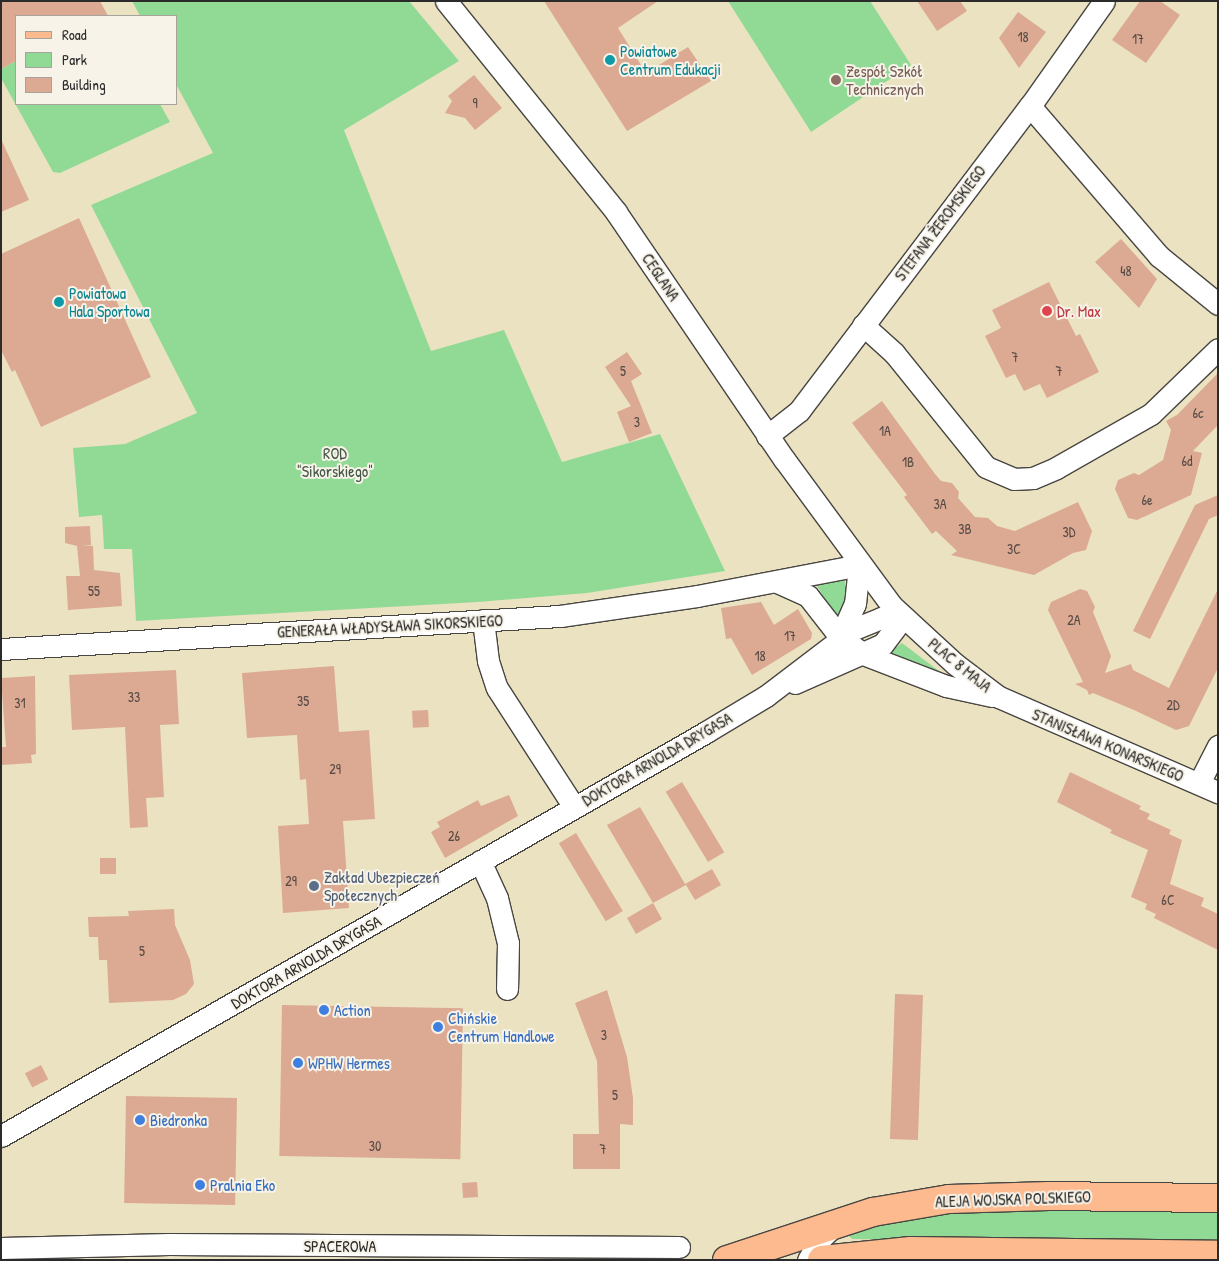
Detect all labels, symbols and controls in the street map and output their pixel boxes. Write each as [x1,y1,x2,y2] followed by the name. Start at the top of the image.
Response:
[15,15,178,105] legend
[62,24,87,45] text: Road
[1017,29,1029,45] house number: 18
[1132,31,1144,47] house number: 17
[620,41,721,79] place label: Powiatowe Centrum Edukacji
[62,49,87,70] text: Park
[604,54,616,66] marker: Powiatowe Centrum Edukacji
[846,61,924,99] place label: Zespół Szkół Technicznych
[62,74,106,95] text: Building
[830,74,842,86] marker: Zespół Szkół Technicznych
[472,95,478,111] house number: 9
[890,161,990,285] street label: STEFANA ŻEROMSKIEGO
[638,249,684,305] street label: CEGLANA
[1120,263,1132,279] house number: 48
[69,283,149,321] place label: Powiatowa Hala Sportowa
[53,296,65,308] marker: Powiatowa Hala Sportowa
[1057,301,1101,321] place label: Dr. Max
[1041,305,1053,317] marker: Dr. Max
[1012,349,1018,365] house number: 7
[620,363,626,379] house number: 5
[1056,363,1062,379] house number: 7
[1192,405,1204,421] house number: 6c
[634,414,640,430] house number: 3
[879,423,891,439] house number: 1A
[297,443,373,481] park label: ROD "Sikorskiego"
[1181,453,1193,469] house number: 6d
[902,454,914,470] house number: 1B
[1141,492,1153,508] house number: 6e
[933,496,947,512] house number: 3A
[958,521,972,537] house number: 3B
[1063,524,1075,540] house number: 3D
[1007,541,1021,557] house number: 3C
[88,583,100,599] house number: 55
[277,610,503,642] street label: GENERAŁA WŁADYSŁAWA SIKORSKIEGO
[1067,612,1081,628] house number: 2A
[784,628,796,644] house number: 17
[925,634,995,696] street label: PLAC 8 MAJA
[754,648,766,664] house number: 18
[128,689,140,705] house number: 33
[297,693,309,709] house number: 35
[14,695,26,711] house number: 31
[1166,697,1180,713] house number: 2D
[1029,704,1187,786] street label: STANISŁAWA KONARSKIEGO
[579,708,735,810] street label: DOKTORA ARNOLDA DRYGASA
[329,761,341,777] house number: 29
[448,828,460,844] house number: 26
[324,867,439,905] place label: Zakład Ubezpieczeń Społecznych
[285,873,297,889] house number: 29
[308,880,320,892] marker: Zakład Ubezpieczeń Społecznych
[1161,892,1175,908] house number: 6C
[228,911,384,1013] street label: DOKTORA ARNOLDA DRYGASA
[139,943,145,959] house number: 5
[334,1000,371,1020] place label: Action
[318,1004,330,1016] marker: Action
[448,1008,555,1046] place label: Chińskie Centrum Handlowe
[432,1021,444,1033] marker: Chińskie Centrum Handlowe
[601,1027,607,1043] house number: 3
[308,1053,390,1073] place label: WPHW Hermes
[292,1057,304,1069] marker: WPHW Hermes
[612,1087,618,1103] house number: 5
[150,1110,207,1130] place label: Biedronka
[134,1114,146,1126] marker: Biedronka
[369,1138,381,1154] house number: 30
[600,1141,606,1157] house number: 7
[210,1175,275,1195] place label: Pralnia Eko
[194,1179,206,1191] marker: Pralnia Eko
[935,1187,1091,1211] street label: ALEJA WOJSKA POLSKIEGO
[304,1236,376,1256] street label: SPACEROWA

